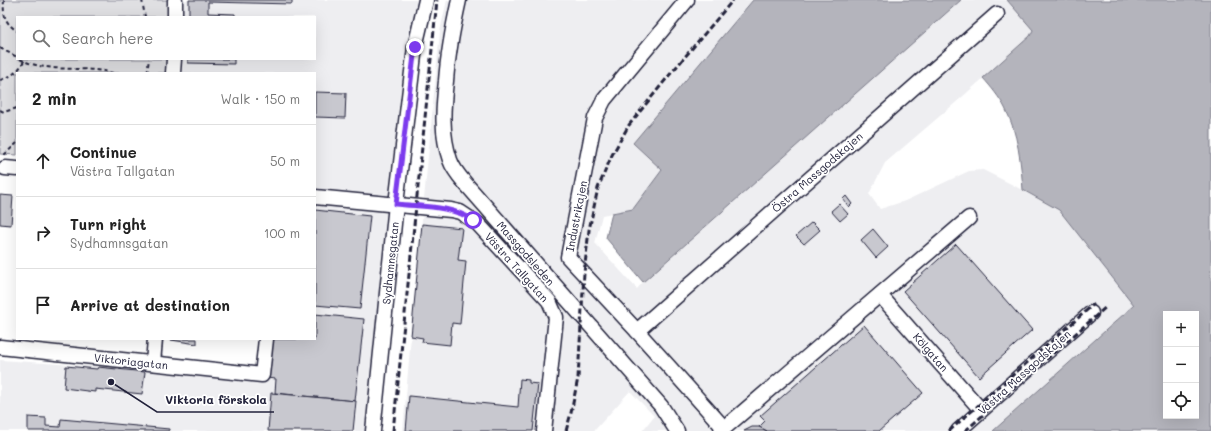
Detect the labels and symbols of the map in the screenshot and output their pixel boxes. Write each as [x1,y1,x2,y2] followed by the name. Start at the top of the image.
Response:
[406,38,424,56] route end
[768,128,866,216] street label: Östra Massgodskajen
[562,179,590,253] street label: Industrikajen
[464,211,482,229] route start
[494,218,558,288] street label: Massgodsleden
[378,221,402,305] street label: Sydhamnsgatan
[482,229,552,305] street label: Västra Tallgatan
[974,326,1074,418] street label: Västra Massgodskajen
[910,329,952,375] street label: Kölgatan
[93,350,169,372] street label: Viktoriagatan
[157,388,274,412] callout: Viktoria förskola
[165,391,267,407] text: Viktoria förskola

